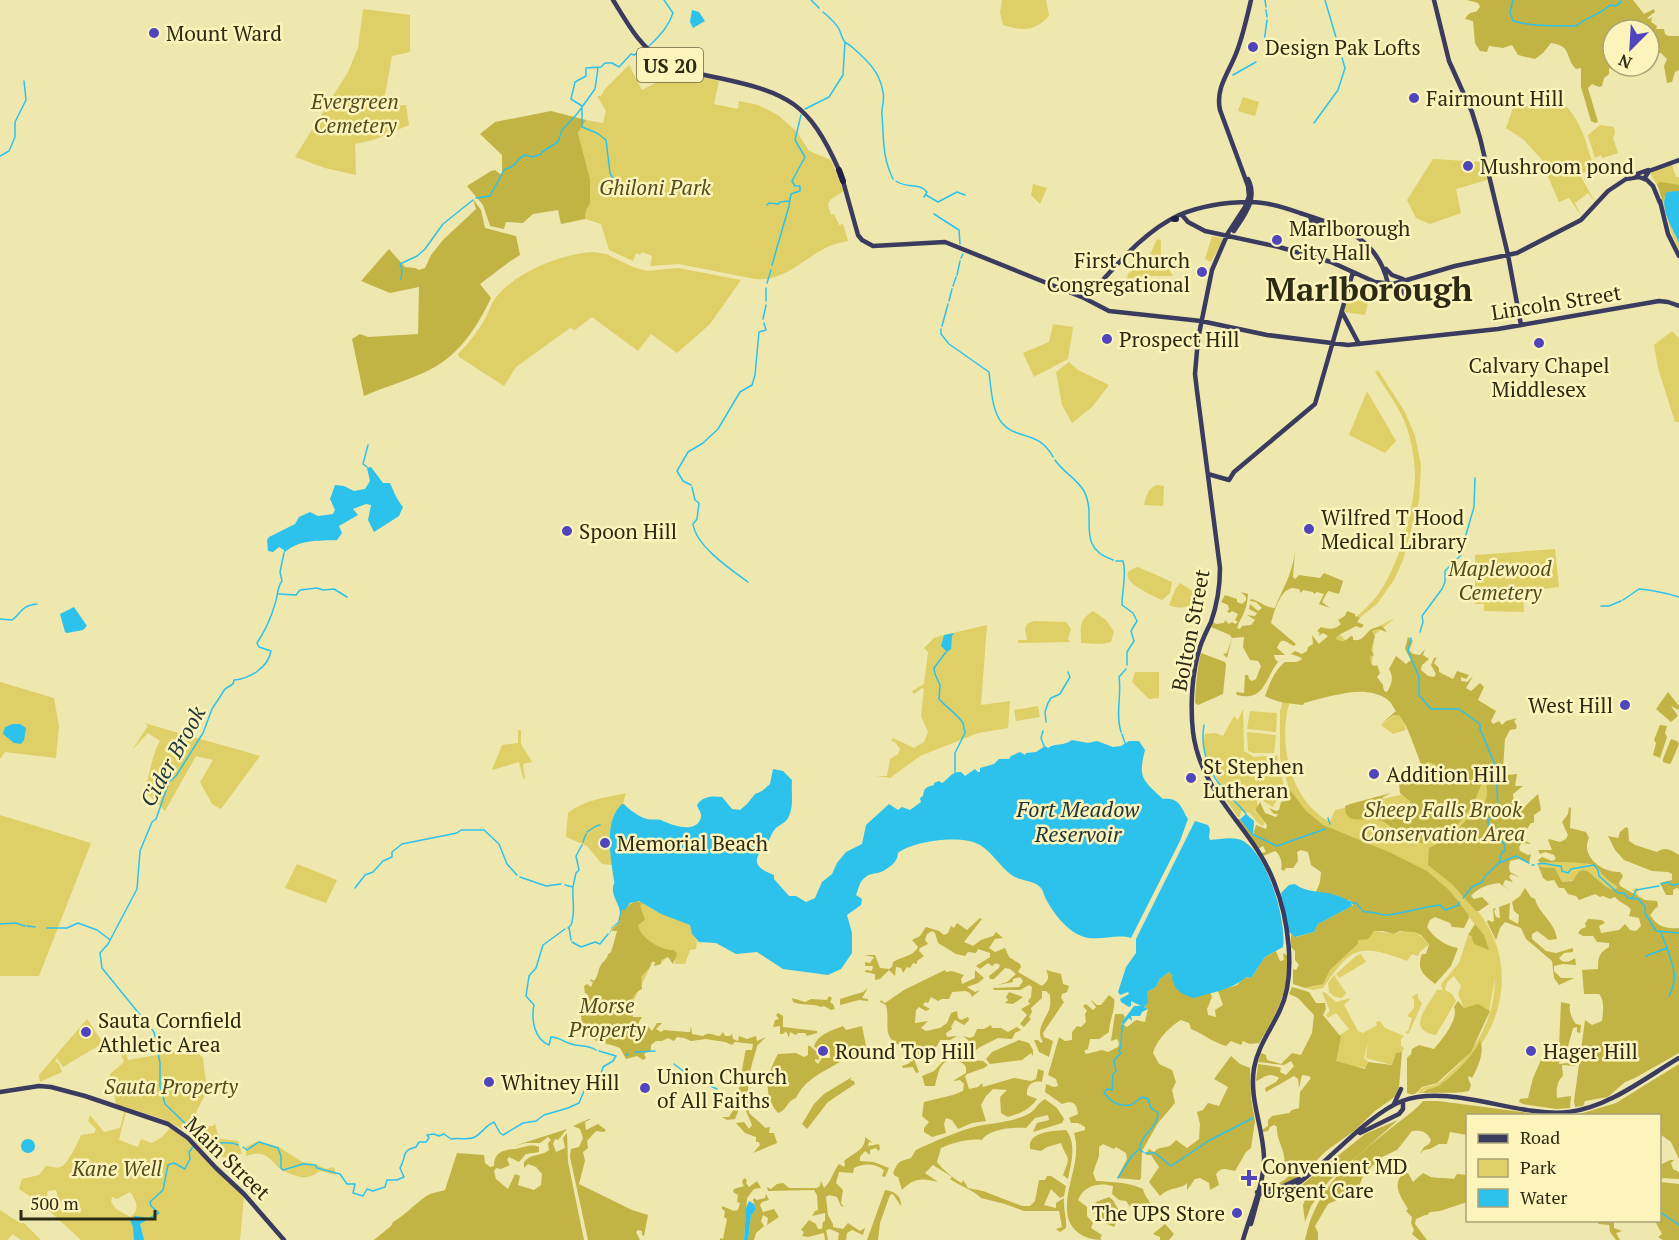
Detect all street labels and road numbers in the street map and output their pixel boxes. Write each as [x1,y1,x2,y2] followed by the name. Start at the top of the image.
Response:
[637,48,703,82] road number: US 20
[1489,278,1623,326] street label: Lincoln Street
[1164,566,1216,693] street label: Bolton Street
[179,1110,277,1206] street label: Main Street

